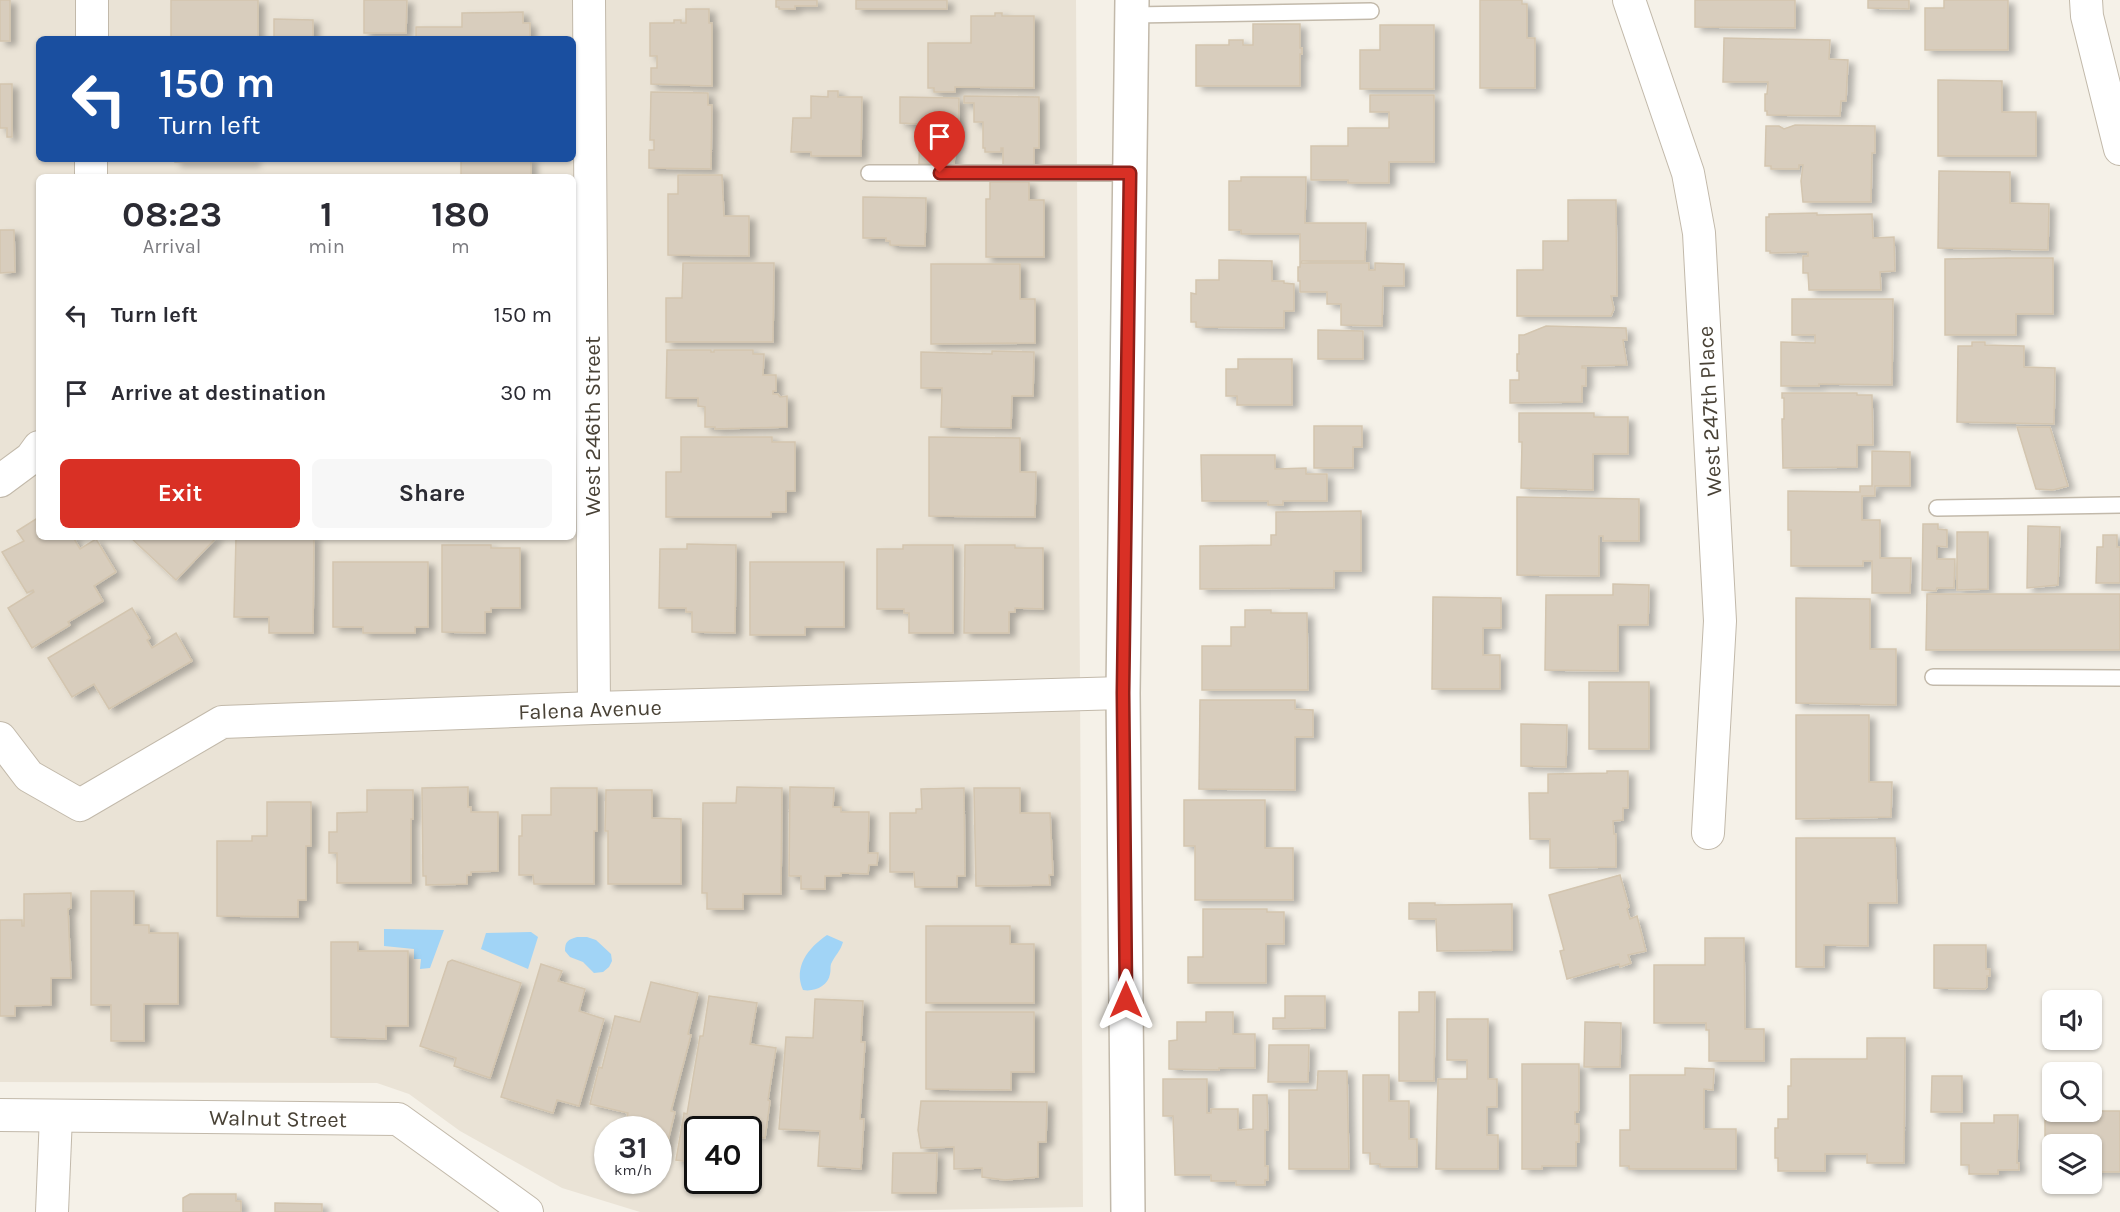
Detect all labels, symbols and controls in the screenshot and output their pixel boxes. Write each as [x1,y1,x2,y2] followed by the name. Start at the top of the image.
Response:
[159,58,275,108] text: 150 m
[60,60,138,138] icon: left
[159,109,260,141] text: Turn left
[914,111,965,173] pin
[923,120,956,153] icon: arrive
[122,193,222,235] text: 08:23
[320,193,333,235] text: 1
[431,193,490,235] text: 180
[143,235,201,258] text: Arrival
[308,235,345,258] text: min
[451,235,470,258] text: m
[60,299,93,332] icon: left
[111,302,198,328] text: Turn left
[493,302,552,328] text: 150 m
[1693,325,1727,497] street label: West 247th Place
[580,336,606,516] street label: West 246th Street
[60,377,93,410] icon: arrive
[111,380,326,406] text: Arrive at destination
[500,380,552,406] text: 30 m
[60,459,300,528] button: Exit
[312,459,552,528] button: Share
[518,695,662,725] street label: Falena Avenue
[1094,968,1158,1032] position arrow
[2042,990,2102,1194] map controls
[2042,990,2102,1050] button: sound
[2042,1062,2102,1122] button: search
[209,1105,347,1133] street label: Walnut Street
[684,1116,762,1194] speed limit sign: 40
[618,1130,648,1166] text: 31
[2042,1134,2102,1194] button: layers
[614,1161,652,1179] text: km/h

